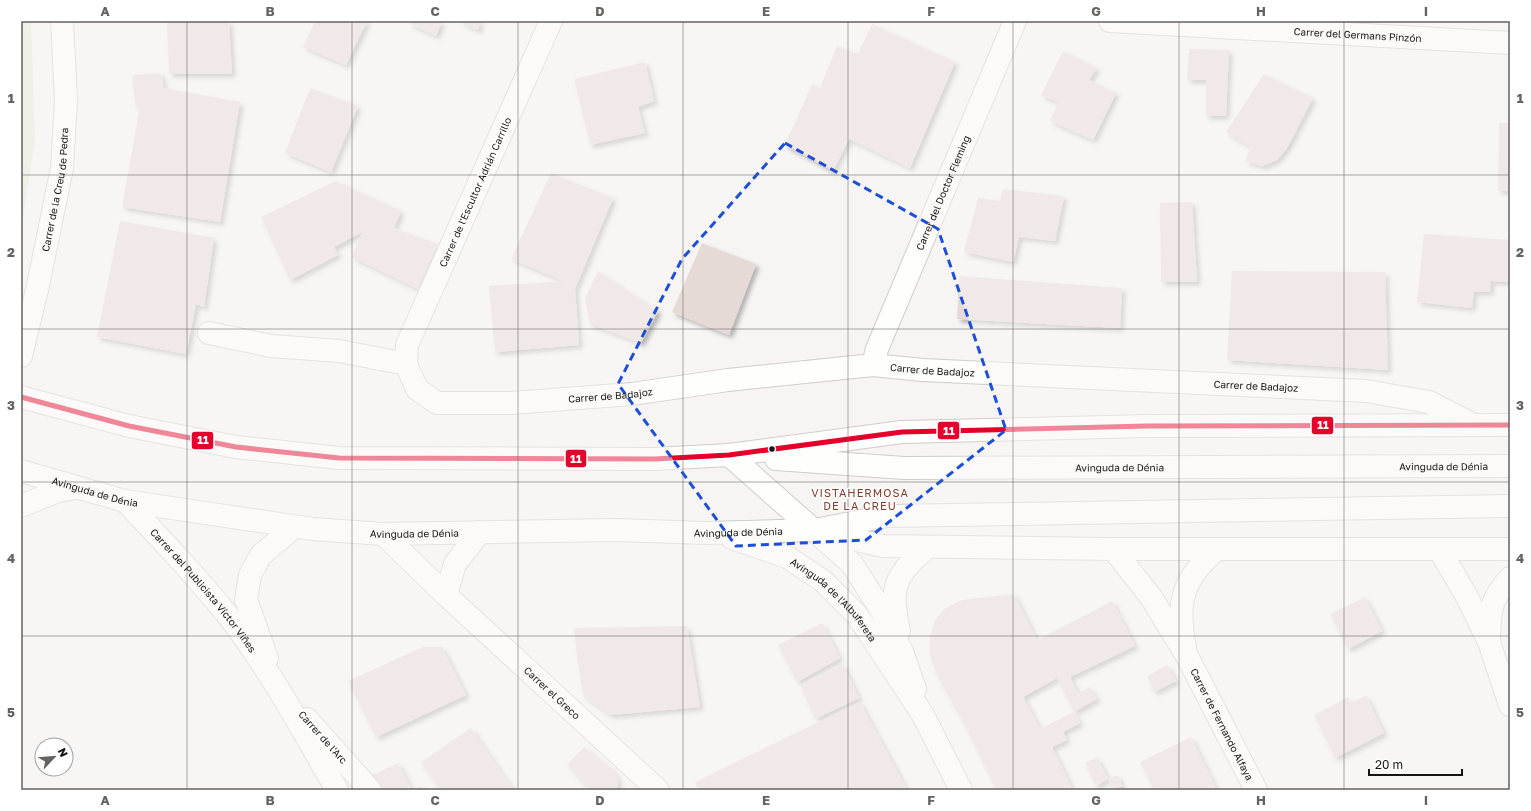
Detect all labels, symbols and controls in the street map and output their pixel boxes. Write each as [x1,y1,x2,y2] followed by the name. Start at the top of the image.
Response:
[100,3,110,19] text: A
[265,3,275,19] text: B
[430,3,440,19] text: C
[595,3,605,19] text: D
[762,3,770,19] text: E
[927,3,935,19] text: F
[1091,3,1101,19] text: G
[1256,3,1266,19] text: H
[1424,3,1428,19] text: I
[1293,25,1422,44] street label: Carrer del Germans Pinzón
[8,90,15,106] text: 1
[1517,90,1524,106] text: 1
[436,115,514,269] street label: Carrer de l'Escultor Adrián Carrillo
[39,127,70,253] street label: Carrer de la Creu de Pedra
[913,133,972,252] street label: Carrer del Doctor Fleming
[7,244,15,260] text: 2
[1516,244,1524,260] text: 2
[889,361,975,378] street label: Carrer de Badajoz
[1213,378,1299,394] street label: Carrer de Badajoz
[568,385,653,405] street label: Carrer de Badajoz
[7,397,15,413] text: 3
[1516,397,1524,413] text: 3
[1311,416,1334,435] line badge: 11
[1317,418,1329,431] text: 11
[937,421,960,440] line badge: 11
[943,424,955,437] text: 11
[191,431,214,450] line badge: 11
[197,433,209,446] text: 11
[767,444,777,454] unlabelled marker
[565,449,587,468] line badge: 11
[570,452,582,465] text: 11
[1399,460,1488,472] street label: Avinguda de Dénia
[1075,461,1164,473] street label: Avinguda de Dénia
[51,474,139,509] street label: Avinguda de Dénia
[811,486,909,512] district label: VISTAHERMOSA DE LA CREU
[694,525,783,539] street label: Avinguda de Dénia
[148,526,259,655] street label: Carrer del Publicista Víctor Viñes
[370,527,459,540] street label: Avinguda de Dénia
[7,550,15,566] text: 4
[1516,550,1524,566] text: 4
[788,555,879,644] street label: Avinguda de l'Albufereta
[522,664,583,722] street label: Carrer el Greco
[1188,666,1256,782] street label: Carrer de Fernando Alfaya
[7,704,15,720] text: 5
[1516,704,1524,720] text: 5
[296,708,350,766] street label: Carrer de l'Arc
[34,737,74,777] north arrow
[56,746,71,759] text: N
[1369,751,1462,777] scale bar
[1375,757,1403,772] text: 20 m
[100,792,110,808] text: A
[265,792,275,808] text: B
[430,792,440,808] text: C
[595,792,605,808] text: D
[762,792,770,808] text: E
[927,792,935,808] text: F
[1091,792,1101,808] text: G
[1256,792,1266,808] text: H
[1424,792,1428,808] text: I

